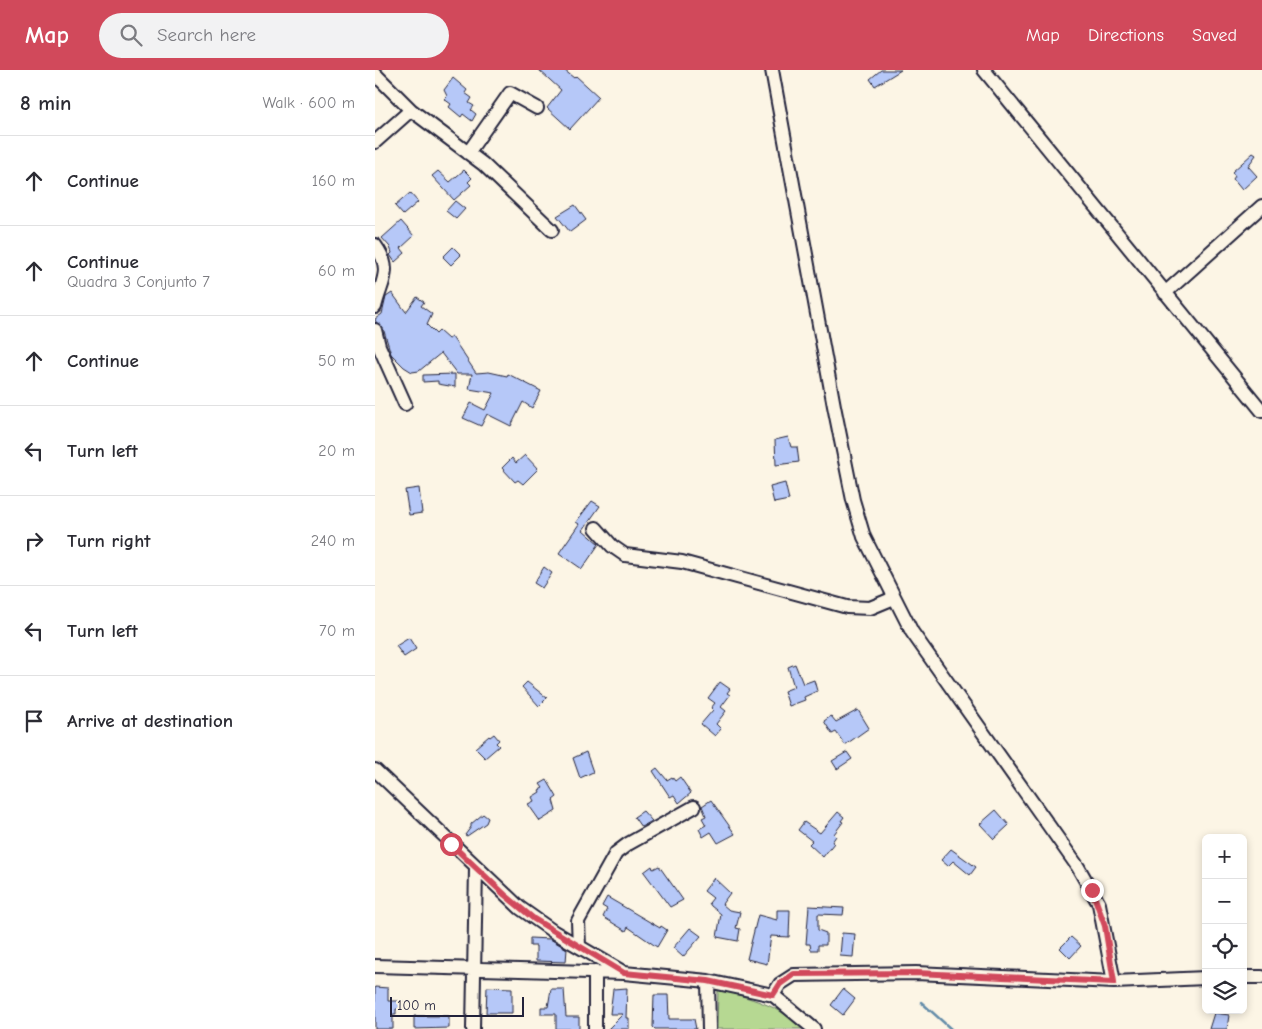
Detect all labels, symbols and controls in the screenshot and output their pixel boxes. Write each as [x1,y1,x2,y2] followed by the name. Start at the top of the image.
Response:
[99,13,449,58] search box
[25,21,69,49] text: Map
[117,21,145,49] icon: search
[157,24,256,46] text: Search here
[1026,25,1060,46] text: Map
[1088,25,1164,46] text: Directions
[1192,25,1237,46] text: Saved
[20,91,71,115] text: 8 min
[262,94,355,112] text: Walk · 600 m
[20,167,48,195] icon: ahead
[67,170,139,192] text: Continue
[312,172,355,190] text: 160 m
[67,251,139,273] text: Continue
[20,257,48,285] icon: ahead
[318,262,355,280] text: 60 m
[67,273,210,291] text: Quadra 3 Conjunto 7
[20,347,48,375] icon: ahead
[67,350,139,372] text: Continue
[318,352,355,370] text: 50 m
[20,437,48,465] icon: left
[67,440,138,462] text: Turn left
[318,442,355,460] text: 20 m
[20,527,48,555] icon: right
[67,530,151,552] text: Turn right
[311,532,355,550] text: 240 m
[20,617,48,645] icon: left
[67,620,138,642] text: Turn left
[319,622,355,640] text: 70 m
[20,707,48,735] icon: arrive
[67,710,233,732] text: Arrive at destination
[440,833,463,856] route start
[1202,834,1247,1014] map controls
[1202,834,1247,879] button: +
[1081,879,1104,902] route end
[1202,879,1247,924] button: −
[1202,924,1247,969] button: locate
[1202,969,1247,1014] button: layers
[390,994,524,1017] scale bar
[397,997,436,1014] text: 100 m

